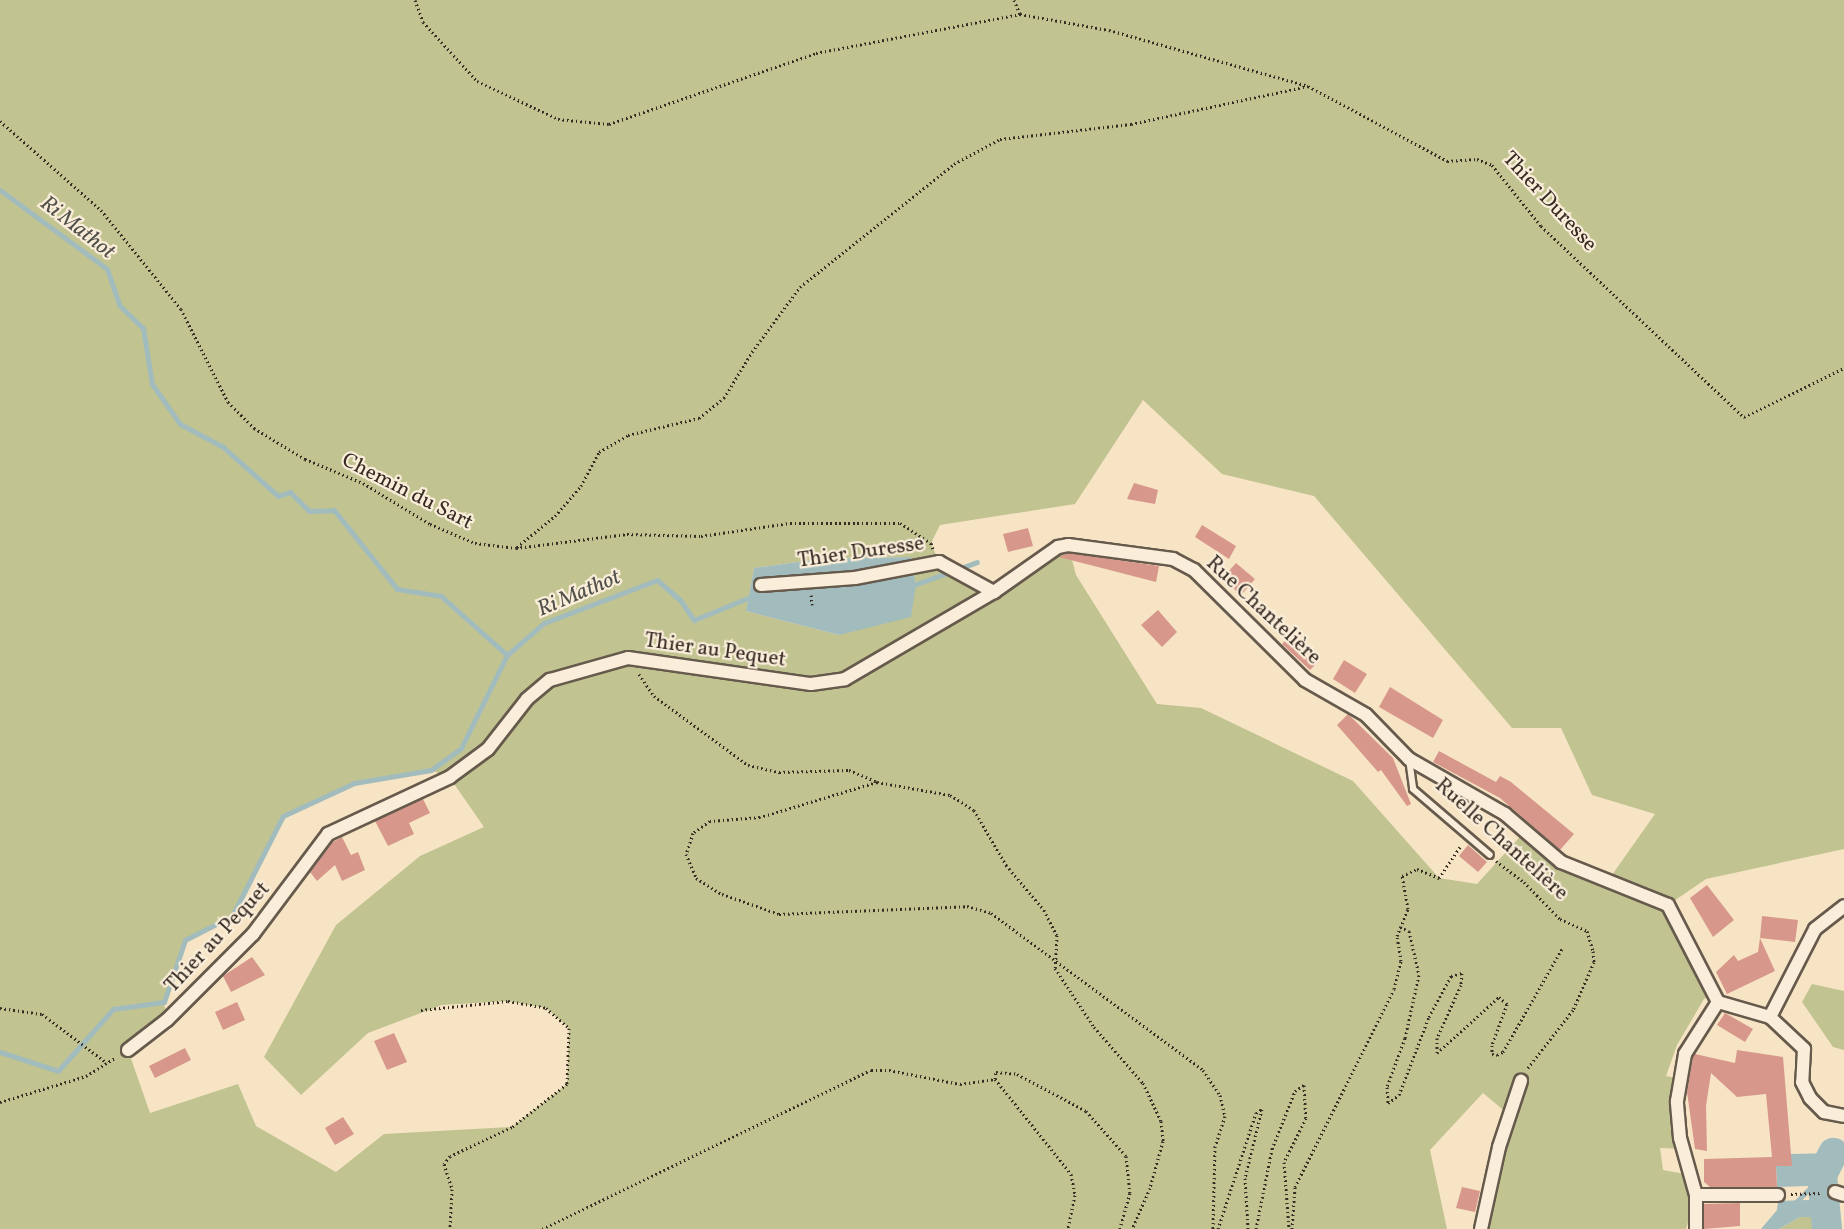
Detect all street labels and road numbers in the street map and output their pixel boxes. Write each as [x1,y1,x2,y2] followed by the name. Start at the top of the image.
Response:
[1496,147,1602,257] street label: Thier Duresse
[337,448,477,536] street label: Chemin du Sart
[796,532,926,574] street label: Thier Duresse
[1200,551,1326,671] street label: Rue Chantelière
[643,629,787,673] street label: Thier au Pequet
[1429,774,1573,906] street label: Ruelle Chantelière
[160,877,276,999] street label: Thier au Pequet

